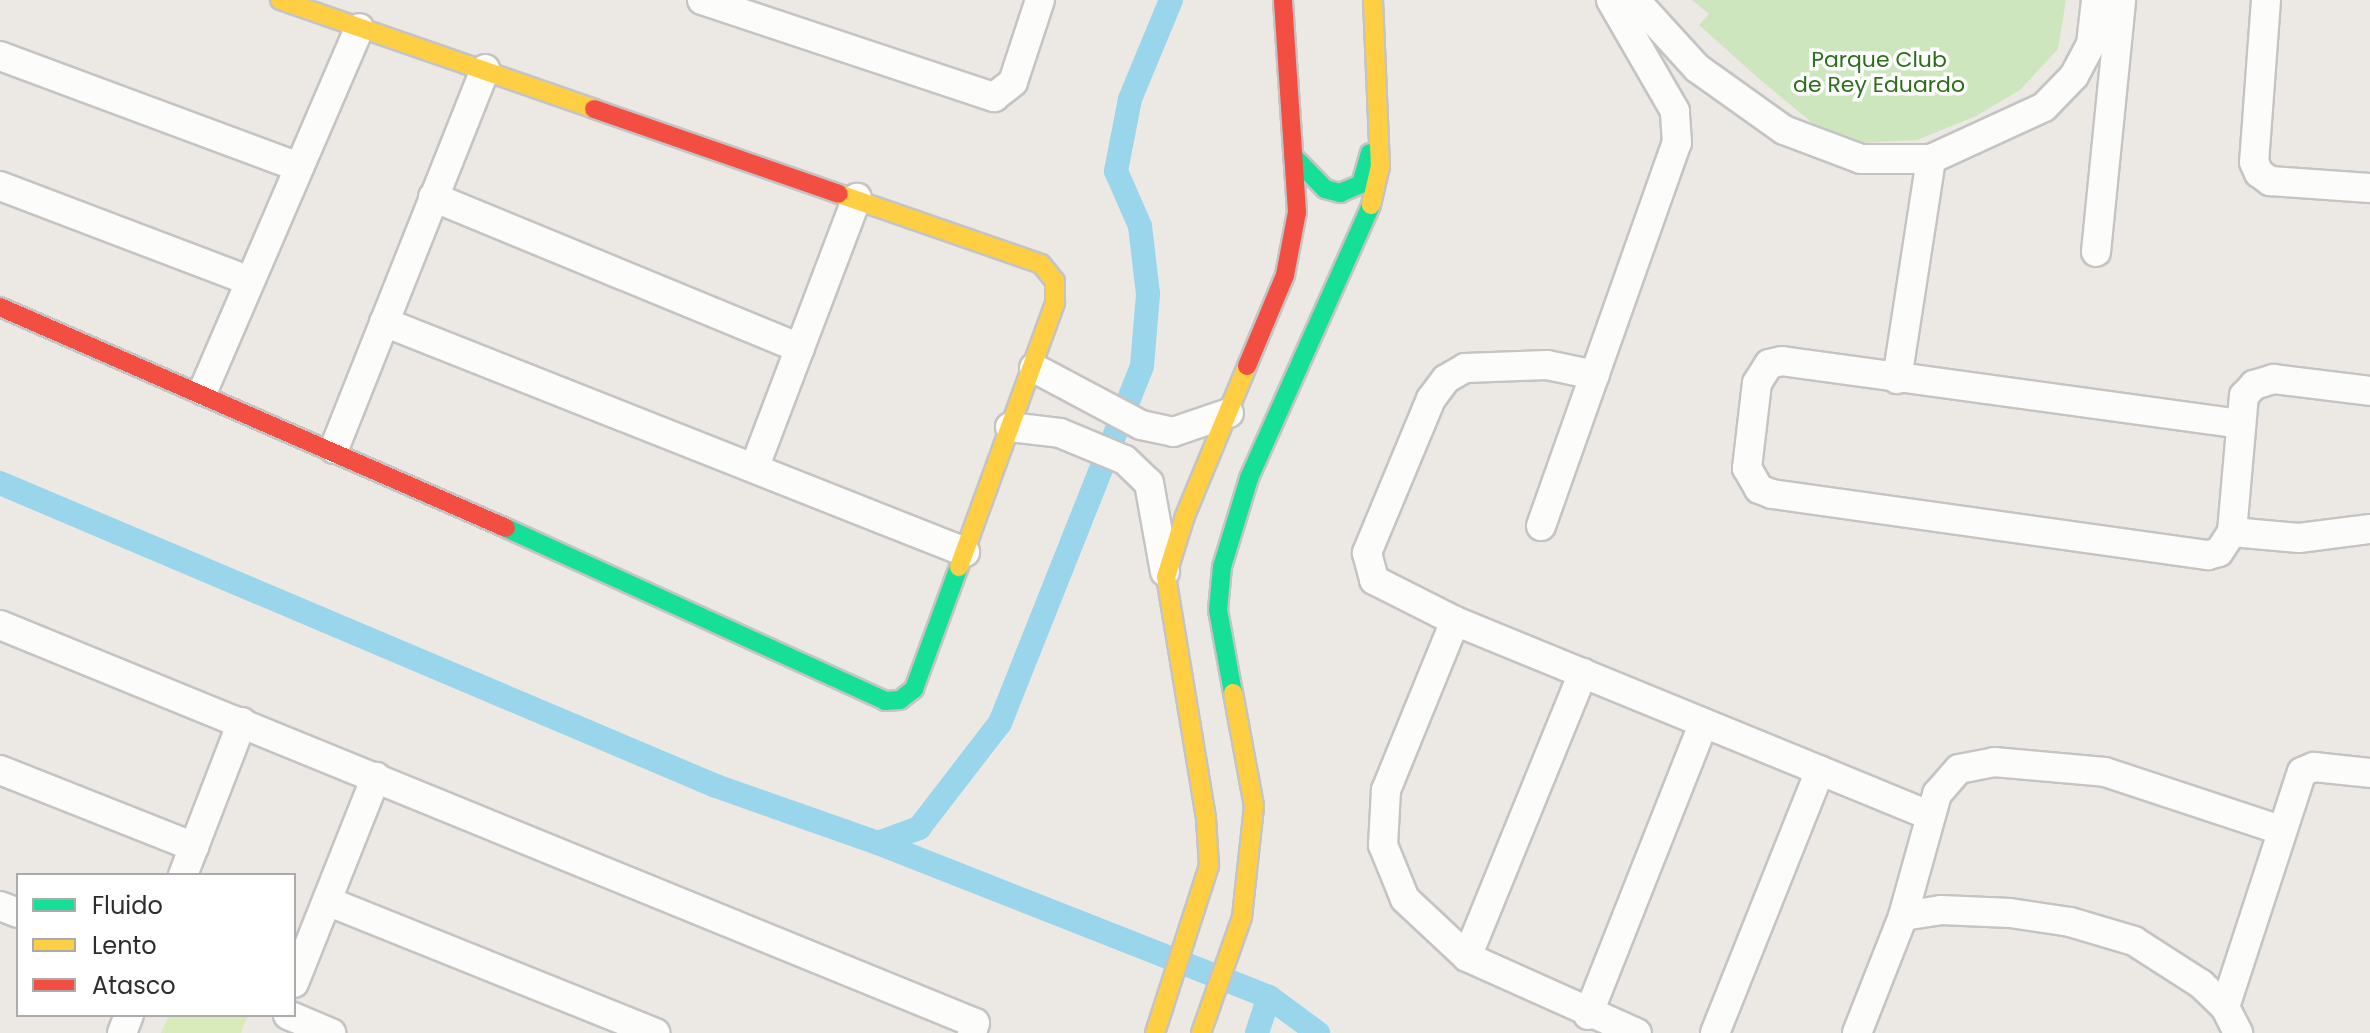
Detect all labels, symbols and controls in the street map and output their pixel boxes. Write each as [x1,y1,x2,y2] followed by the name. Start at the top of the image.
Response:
[1793,46,1965,98] park label: Parque Club de Rey Eduardo
[16,873,296,1017] legend
[92,889,163,922] text: Fluido
[92,929,157,962] text: Lento
[92,969,176,1002] text: Atasco

